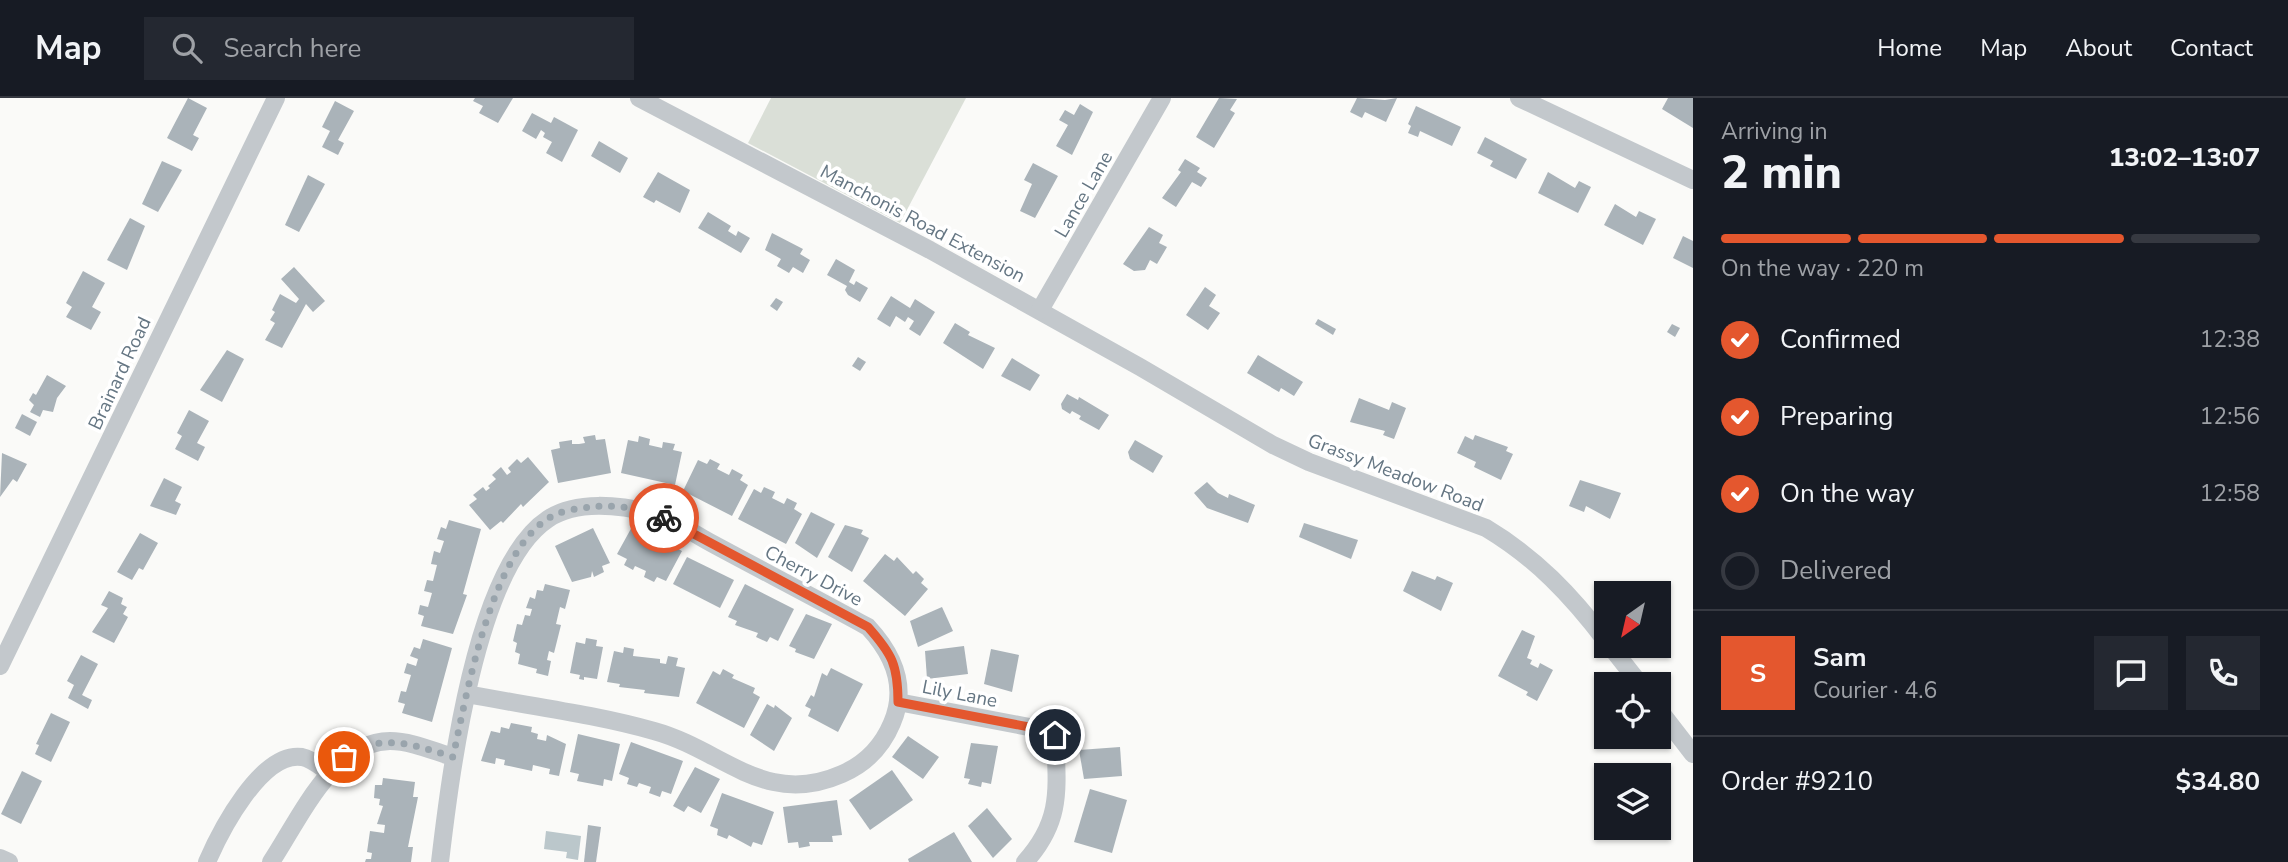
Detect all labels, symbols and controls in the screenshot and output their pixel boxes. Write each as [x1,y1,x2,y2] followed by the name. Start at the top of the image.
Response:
[144,17,634,80] search box
[35,26,102,71] text: Map
[168,29,206,67] icon: search
[224,31,361,66] text: Search here
[1877,32,1942,64] text: Home
[1980,32,2027,64] text: Map
[2065,32,2132,64] text: About
[2170,32,2253,64] text: Contact
[1721,116,1828,147] text: Arriving in
[2109,140,2260,175] text: 13:02–13:07
[1721,141,1842,204] text: 2 min
[1049,146,1119,243] street label: Lance Lane
[815,159,1030,289] street label: Manchonis Road Extension
[1721,253,1924,284] text: On the way · 220 m
[82,313,157,434] street label: Brainard Road
[1721,321,1759,359] icon: check
[1780,322,1901,357] text: Confirmed
[2200,324,2260,355] text: 12:38
[1721,398,1759,436] icon: check
[1780,399,1893,434] text: Preparing
[2200,401,2260,432] text: 12:56
[1304,427,1487,518] street label: Grassy Meadow Road
[1721,475,1759,513] icon: check
[1780,476,1914,511] text: On the way
[2200,478,2260,509] text: 12:58
[629,483,699,553] courier
[645,499,683,537] icon: bike
[760,539,867,613] street label: Cherry Drive
[1780,553,1892,588] text: Delivered
[1594,581,1671,658] north arrow
[1594,581,1671,840] map controls
[2094,636,2168,710] button: chat
[2186,636,2260,710] button: phone
[1813,640,1866,675] text: Sam
[1750,656,1766,691] text: S
[1594,672,1671,749] button: locate
[920,674,1000,714] street label: Lily Lane
[1813,675,1937,706] text: Courier · 4.6
[1025,705,1085,765] pin
[1036,716,1074,754] icon: home
[314,727,374,787] pin
[325,738,363,776] icon: bag
[1594,763,1671,840] button: layers
[1721,764,1873,799] text: Order #9210
[2176,764,2260,799] text: $34.80

